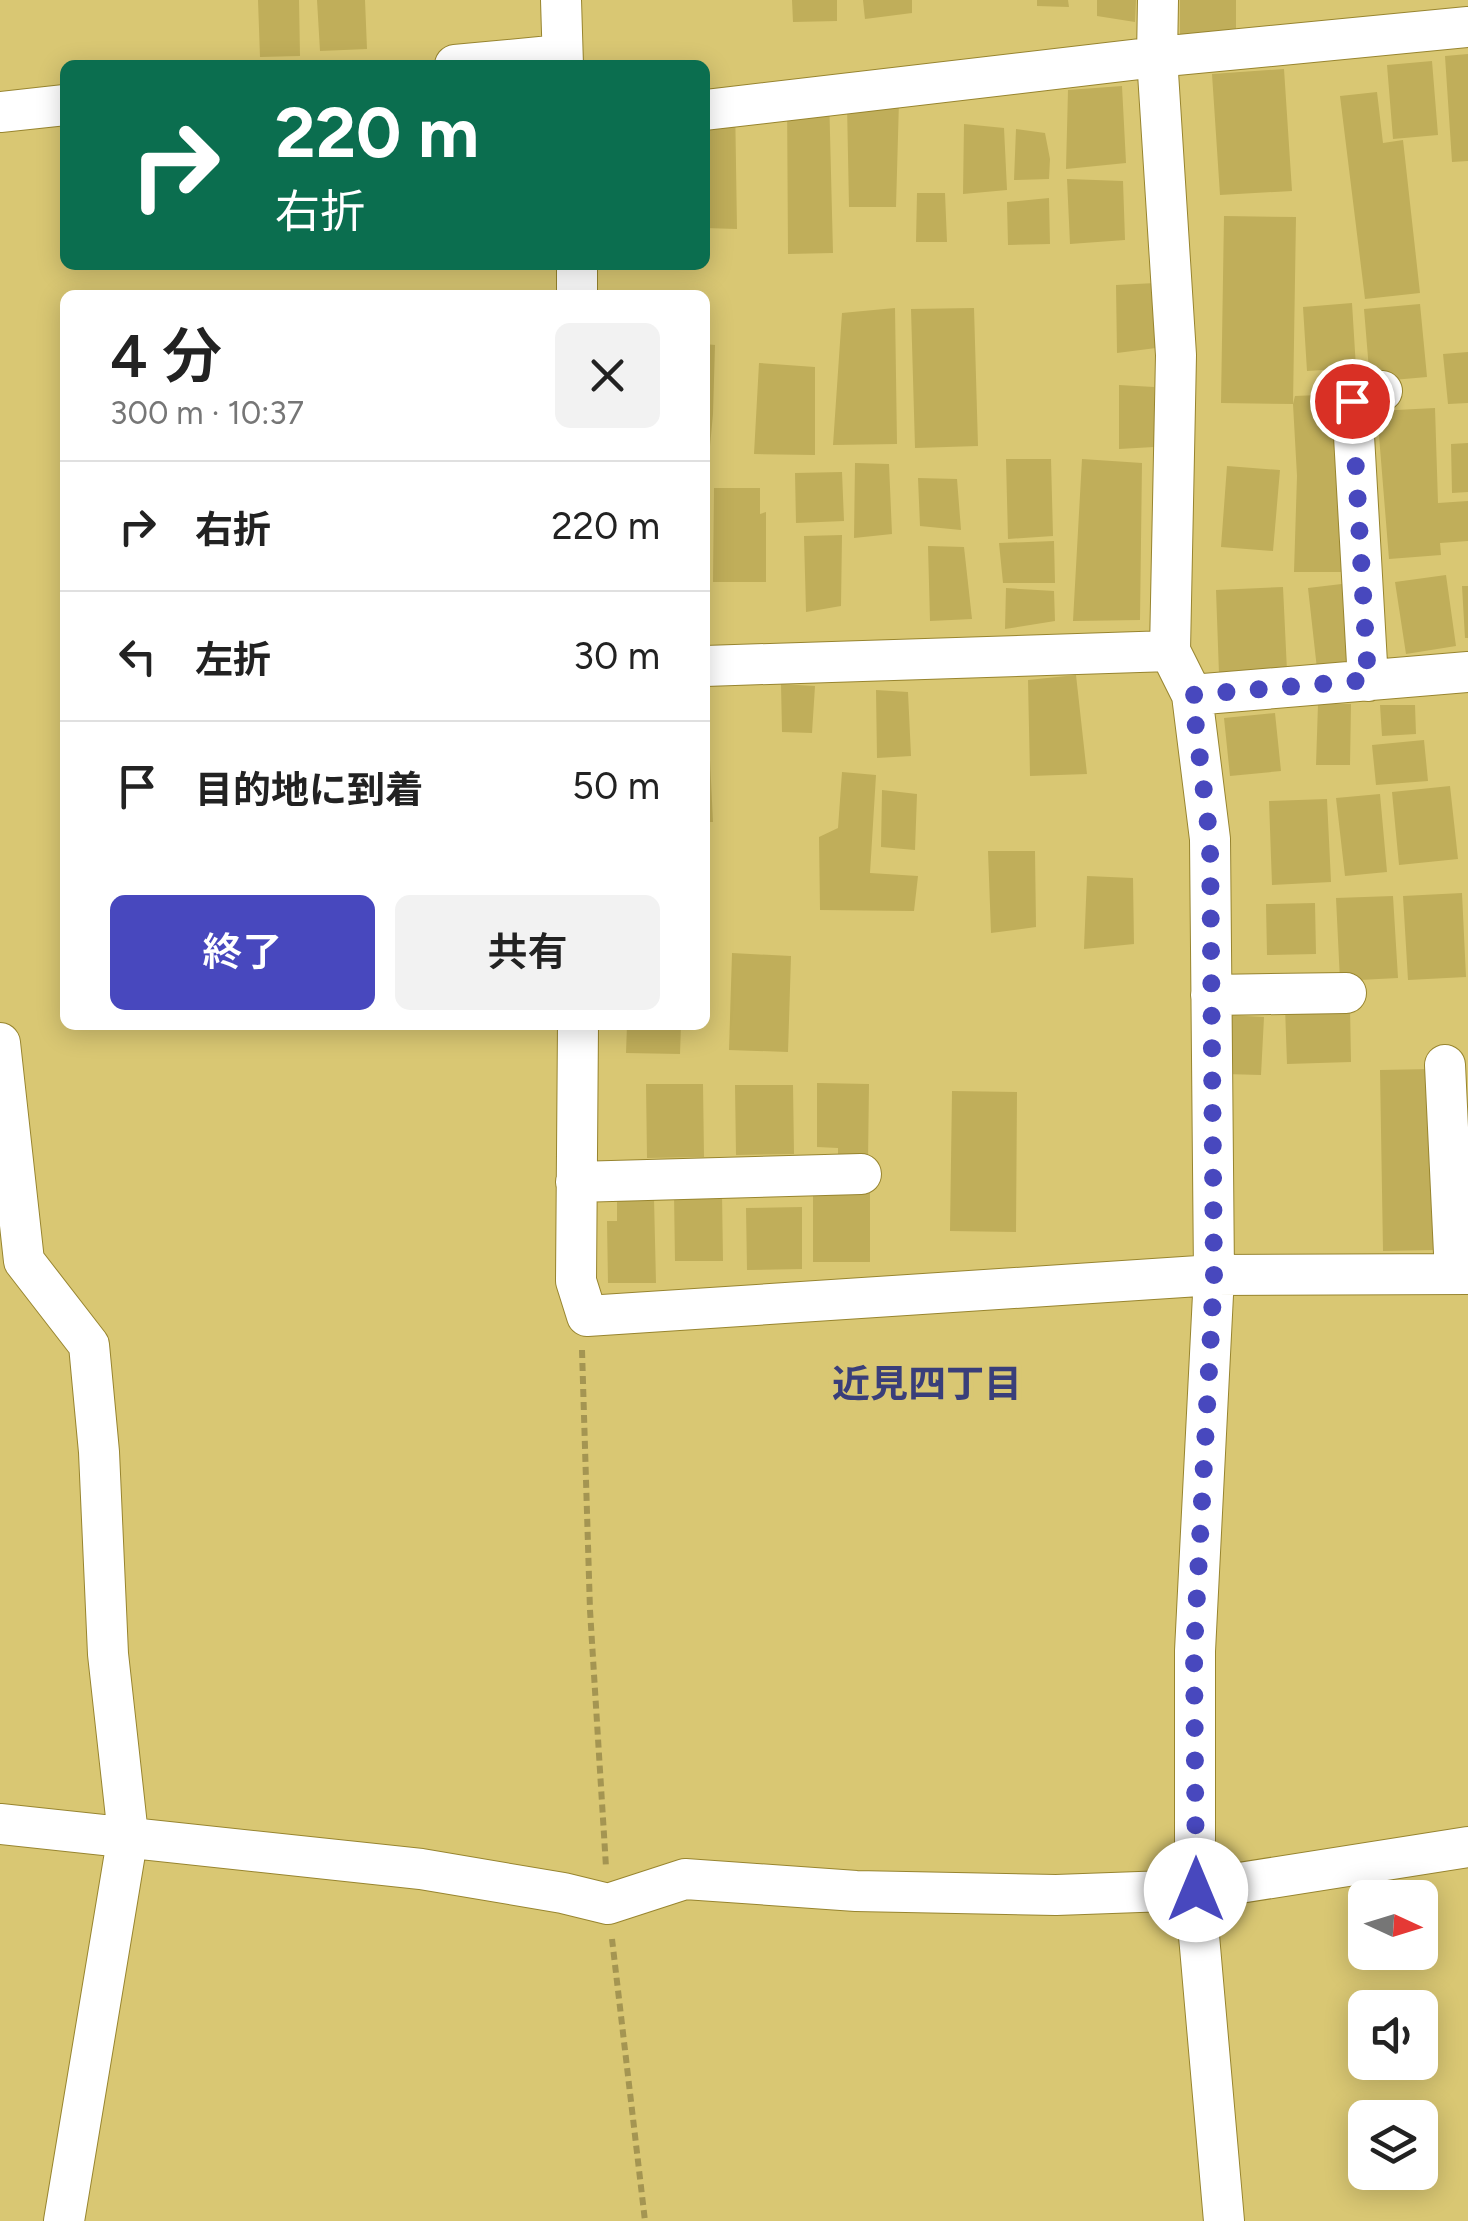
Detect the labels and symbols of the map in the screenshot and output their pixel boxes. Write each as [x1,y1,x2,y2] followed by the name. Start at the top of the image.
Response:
[1310,359,1395,444] pin
[832,1361,1022,1407] district label: 近見四丁目
[1144,1838,1248,1942] position arrow
[1348,1880,1438,1970] north arrow

